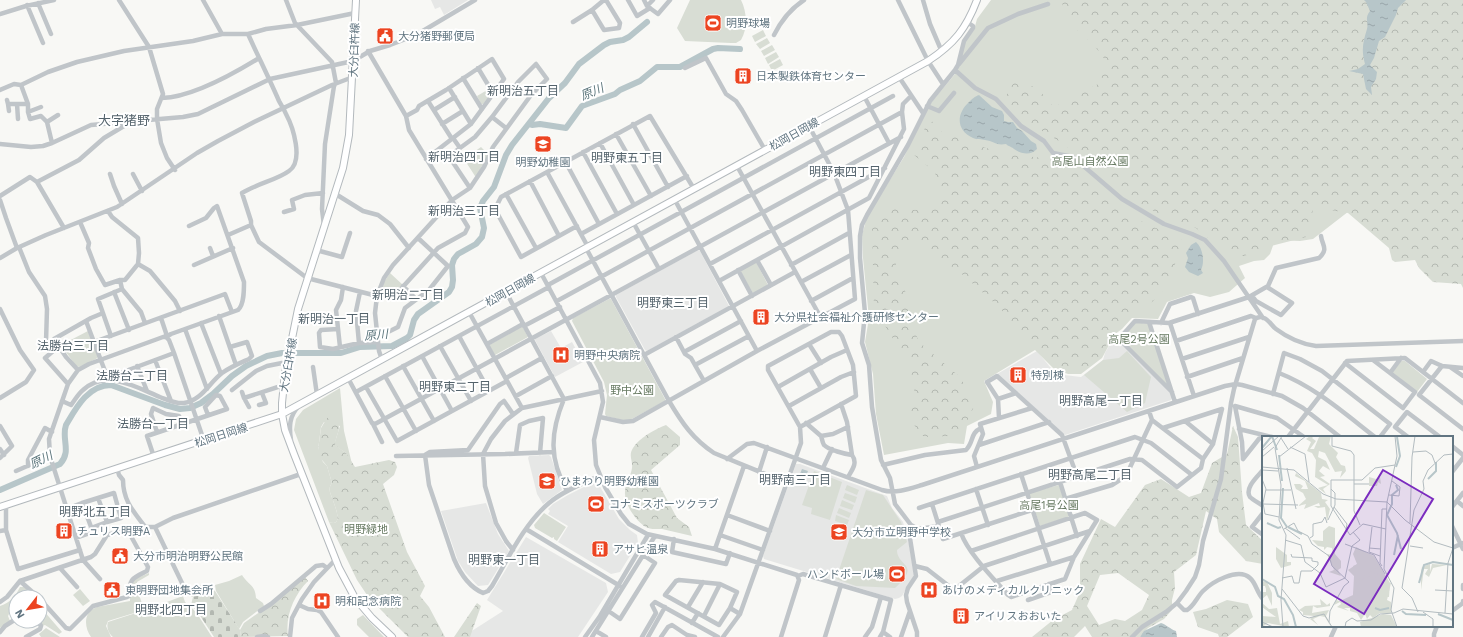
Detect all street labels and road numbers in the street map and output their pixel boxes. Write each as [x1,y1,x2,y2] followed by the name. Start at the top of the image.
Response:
[347,22,362,78] street label: 大分臼杵線
[767,115,821,153] street label: 松岡日岡線
[483,271,537,309] street label: 松岡日岡線
[277,337,300,393] street label: 大分臼杵線
[193,421,249,450] street label: 松岡日岡線

